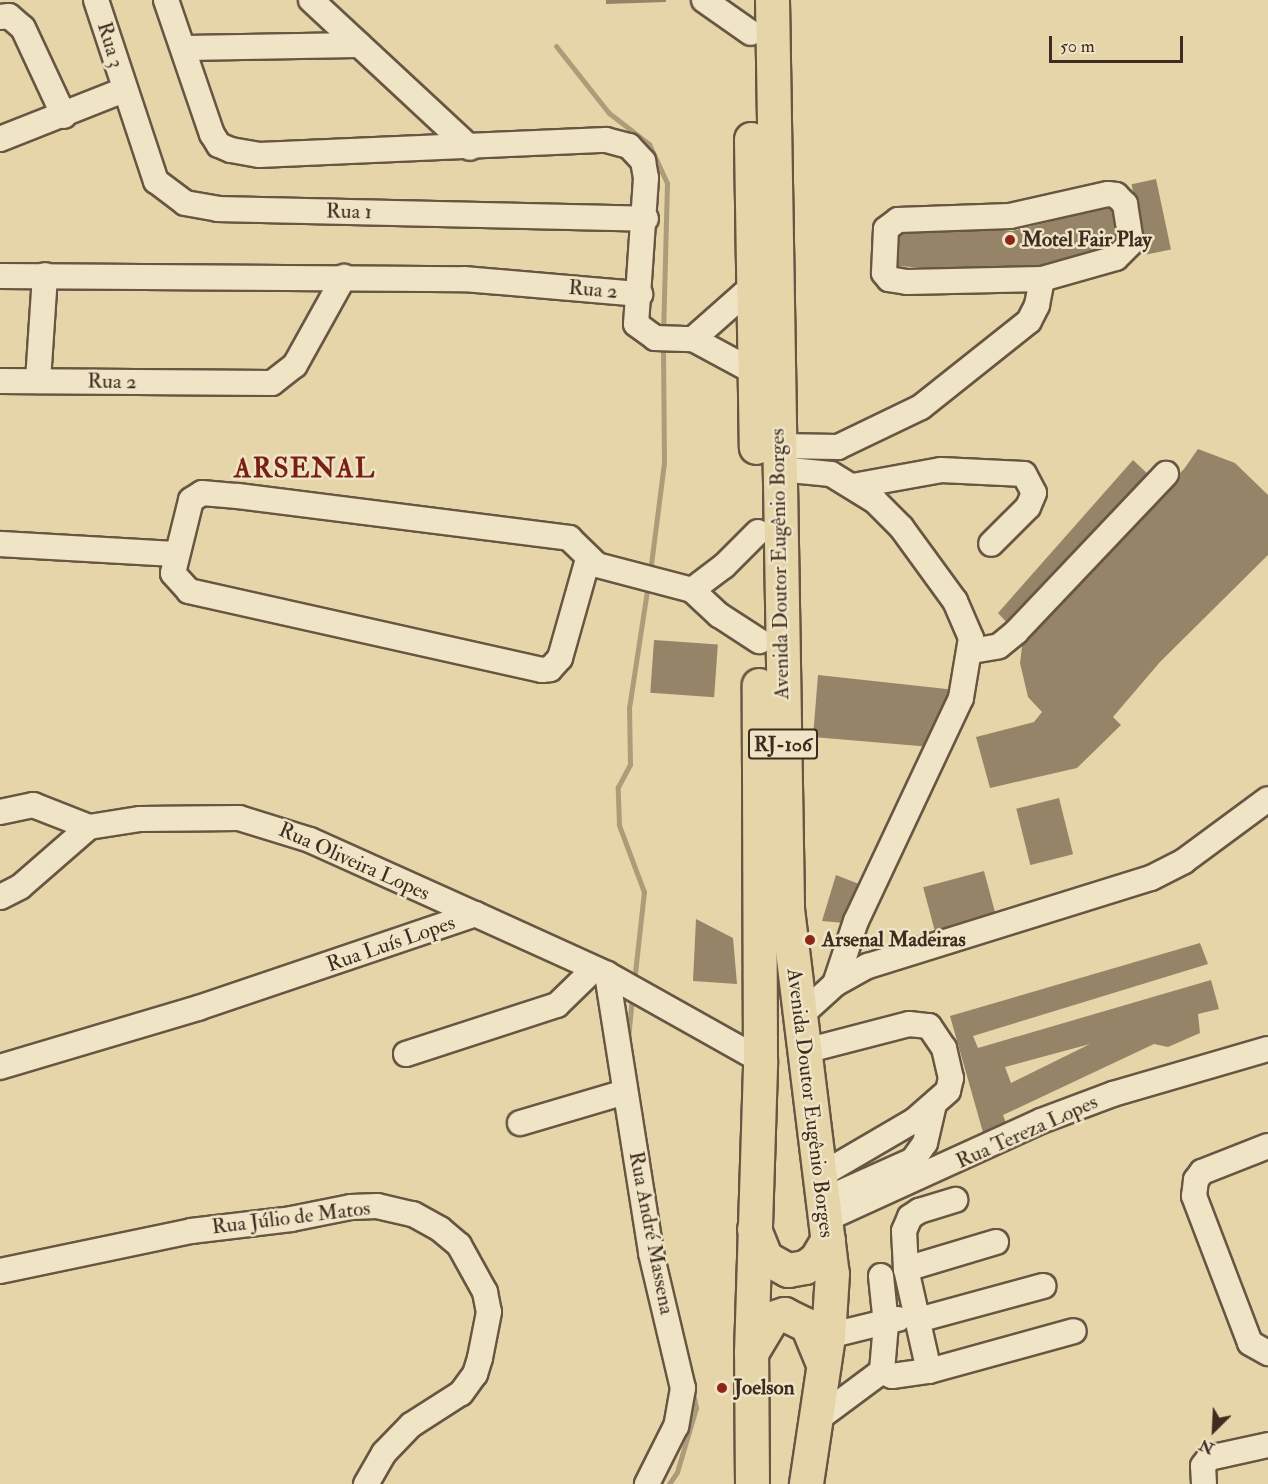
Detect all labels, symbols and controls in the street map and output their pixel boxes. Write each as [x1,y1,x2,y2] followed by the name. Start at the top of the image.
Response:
[91,19,129,71] street label: Rua 3
[1052,24,1186,62] scale bar
[1060,35,1095,58] text: 50 m
[326,199,372,225] street label: Rua 1
[1022,227,1152,253] place label: Motel Fair Play
[1003,233,1017,247] marker: Motel Fair Play
[567,275,619,305] street label: Rua 2
[87,369,137,395] street label: Rua 2
[765,428,795,700] street label: Avenida Doutor Eugênio Borges
[234,453,376,485] district label: ARSENAL
[747,727,819,761] road number: RJ-106
[275,817,433,907] street label: Rua Oliveira Lopes
[324,910,458,978] street label: Rua Luís Lopes
[822,927,966,953] place label: Arsenal Madeiras
[803,933,817,947] marker: Arsenal Madeiras
[781,967,839,1239] street label: Avenida Doutor Eugênio Borges
[952,1090,1102,1174] street label: Rua Tereza Lopes
[623,1149,679,1317] street label: Rua André Massena
[210,1196,372,1240] street label: Rua Júlio de Matos
[734,1375,795,1401] place label: Joelson
[715,1381,729,1395] marker: Joelson
[1184,1400,1244,1460] north arrow
[1196,1434,1217,1458] text: N

